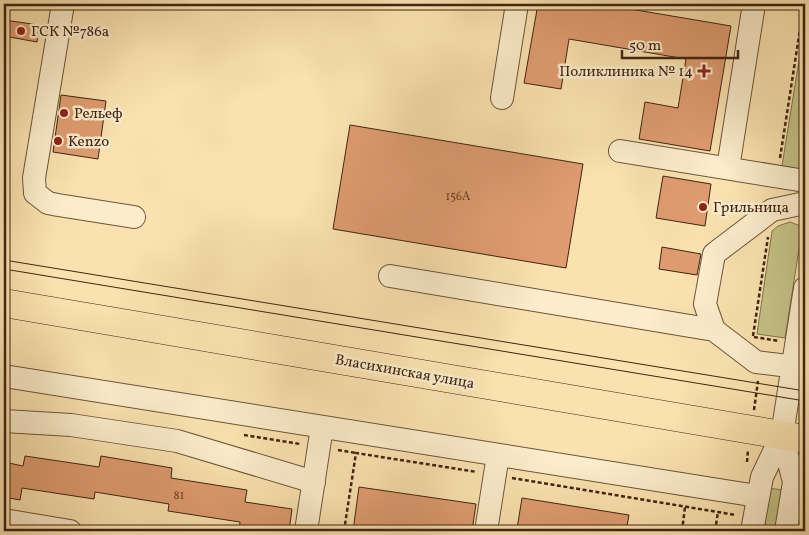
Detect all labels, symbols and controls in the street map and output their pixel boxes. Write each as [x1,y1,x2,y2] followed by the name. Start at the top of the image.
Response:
[31,22,109,43] place label: ГСК №786а
[15,25,27,37] marker: ГСК №786а
[622,28,738,60] scale bar
[629,36,661,57] text: 50 m
[559,62,693,83] place label: Поликлиника № 14
[697,64,711,78] marker: Поликлиника № 14
[74,104,123,125] place label: Рельеф
[58,107,70,119] marker: Рельеф
[68,132,109,153] place label: Kenzo
[52,135,64,147] marker: Kenzo
[446,189,471,205] house number: 156А
[713,198,789,219] place label: Грильница
[697,201,709,213] marker: Грильница
[333,350,476,395] street label: Власихинская улица
[174,488,184,504] house number: 81

